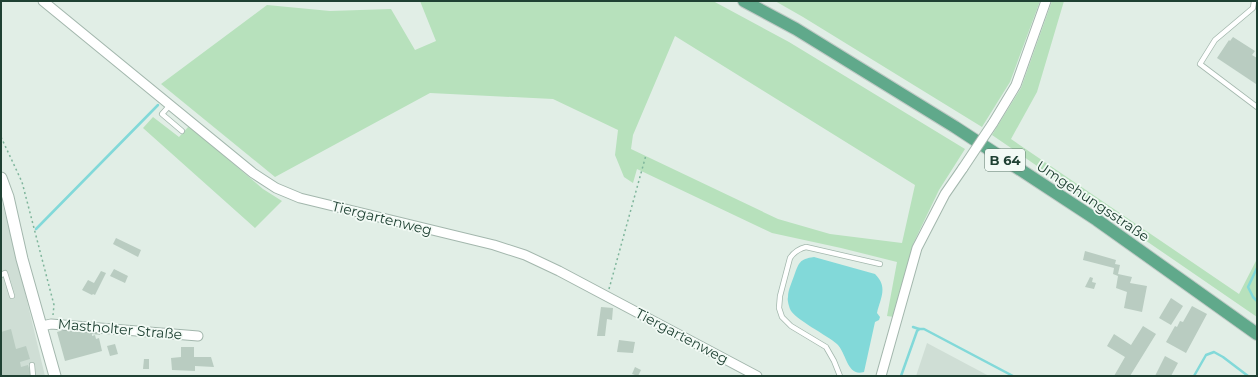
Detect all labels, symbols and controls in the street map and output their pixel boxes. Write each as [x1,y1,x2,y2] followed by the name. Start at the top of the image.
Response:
[985,149,1025,171] road number: B 64
[1033,157,1153,245] street label: Umgehungsstraße
[330,197,434,239] street label: Tiergartenweg
[632,304,732,368] street label: Tiergartenweg
[57,315,183,343] street label: Mastholter Straße

